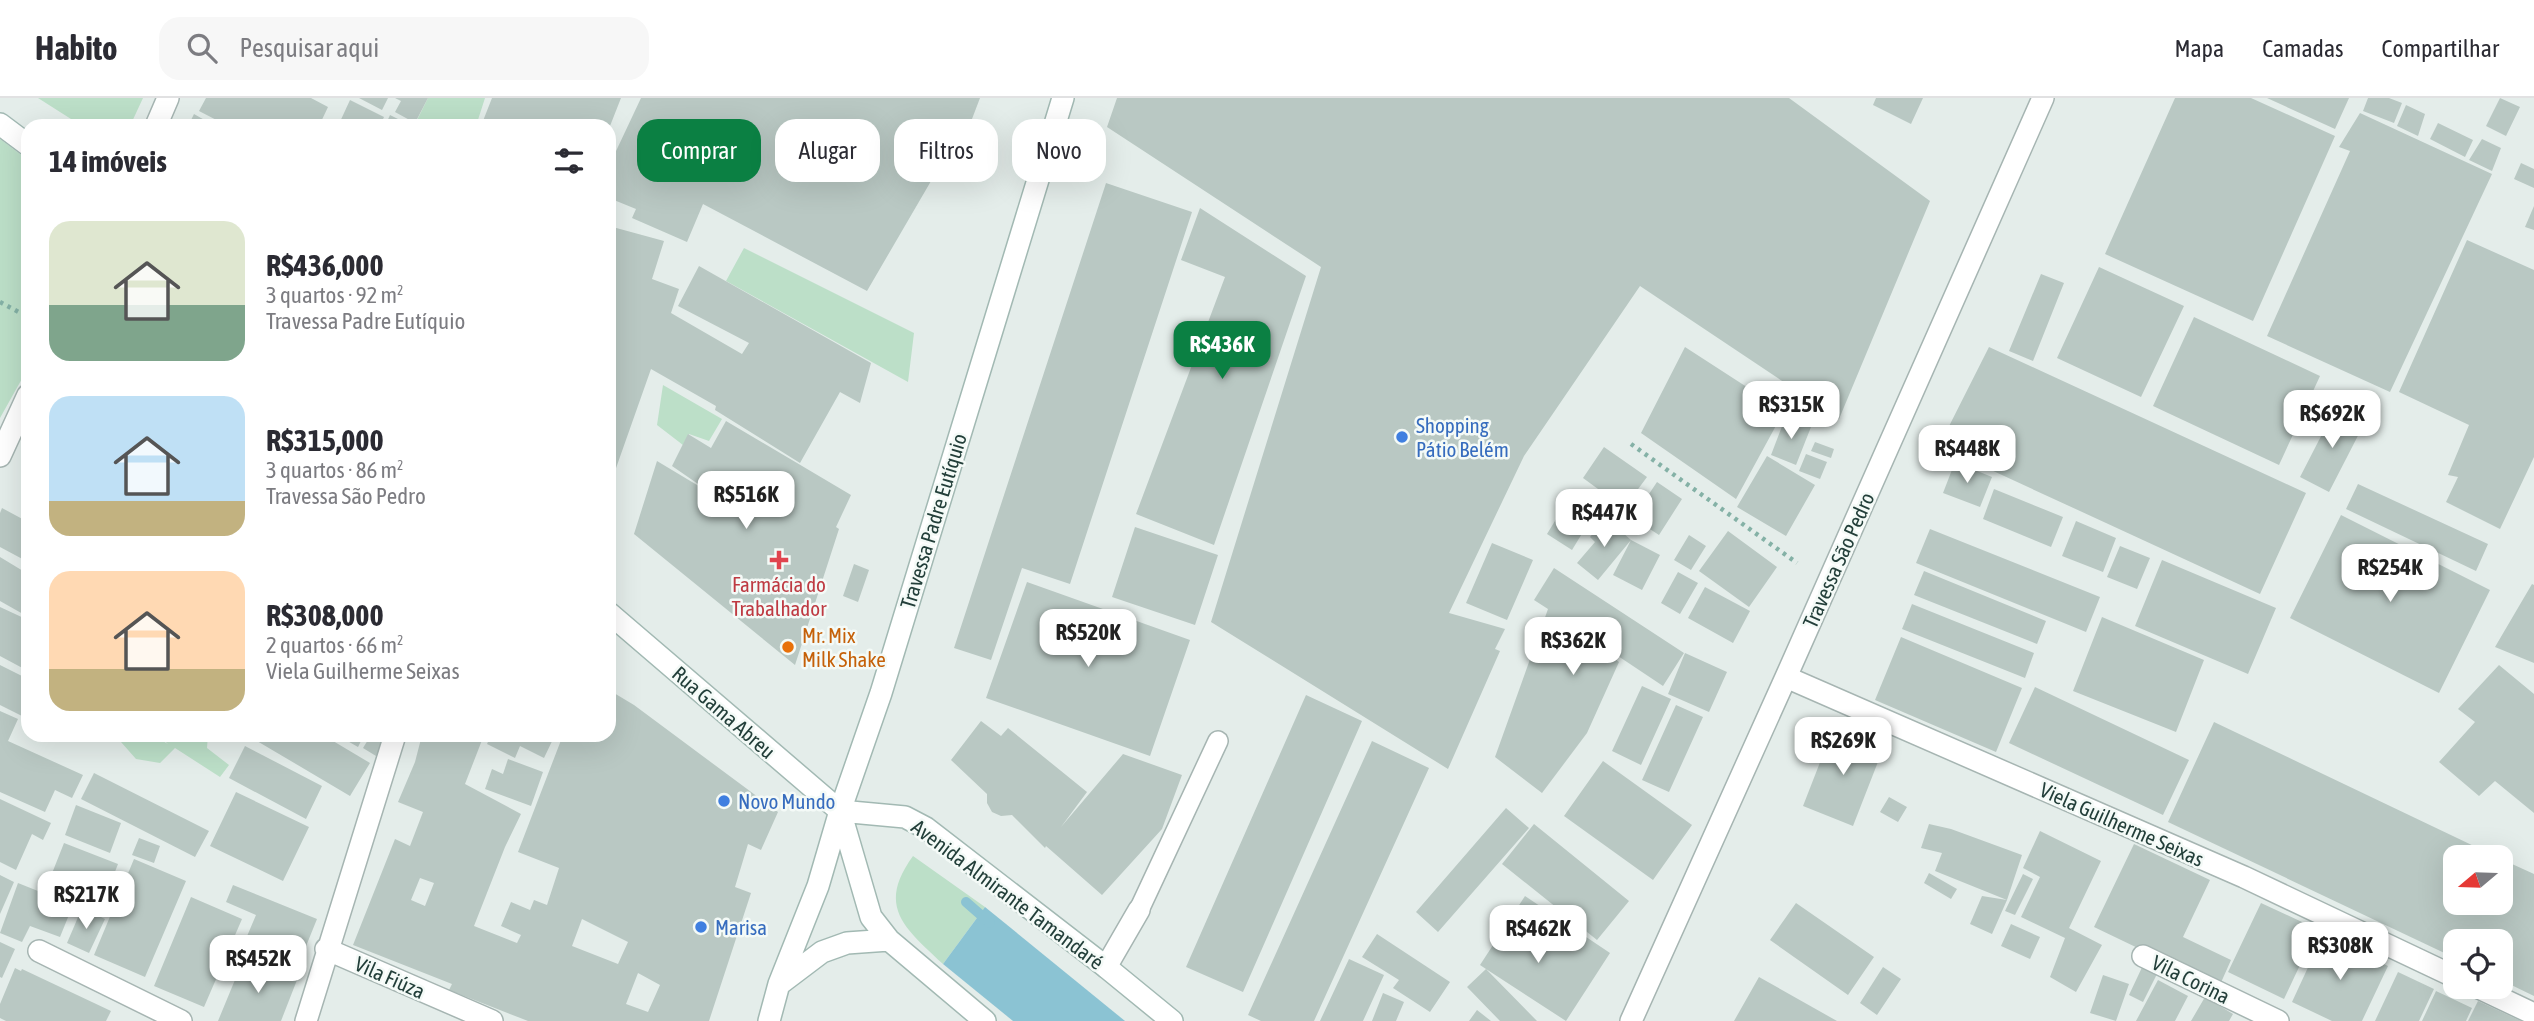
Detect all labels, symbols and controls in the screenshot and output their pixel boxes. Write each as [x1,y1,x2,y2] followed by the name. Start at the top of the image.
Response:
[159,17,649,80] search box
[35,29,117,67] text: Habito
[183,29,221,67] icon: search
[239,33,379,63] text: Pesquisar aqui
[2174,35,2224,62] text: Mapa
[2262,35,2344,62] text: Camadas
[2382,35,2499,62] text: Compartilhar
[637,119,761,182] chip: Comprar
[775,119,880,182] chip: Alugar
[894,119,998,182] chip: Filtros
[1012,119,1106,182] chip: Novo
[550,142,588,180] icon: filters
[49,144,167,178] text: 14 imóveis
[266,248,384,282] text: R$436,000
[105,249,189,333] icon: home
[266,282,404,308] text: 3 quartos · 92 m²
[266,308,465,334] text: Travessa Padre Eutíquio
[1165,322,1279,381] pin: R$436K
[1190,331,1254,357] text: R$436K
[1734,382,1848,441] pin: R$315K
[2275,390,2389,450] pin: R$692K
[1759,391,1823,417] text: R$315K
[2300,400,2364,426] text: R$692K
[1416,413,1509,461] place label: Shopping Pátio Belém
[266,423,384,457] text: R$315,000
[105,424,189,508] icon: home
[1910,426,2024,485] pin: R$448K
[1394,429,1410,445] marker: Shopping Pátio Belém
[895,431,971,611] street label: Travessa Padre Eutíquio
[1935,435,1999,461] text: R$448K
[266,457,404,483] text: 3 quartos · 86 m²
[689,472,803,531] pin: R$516K
[714,481,778,507] text: R$516K
[266,483,426,509] text: Travessa São Pedro
[1797,489,1879,631] street label: Travessa São Pedro
[1547,490,1661,549] pin: R$447K
[1572,499,1636,525] text: R$447K
[2333,545,2447,604] pin: R$254K
[771,552,787,568] marker: Farmácia do Trabalhador
[2358,554,2422,580] text: R$254K
[732,572,827,620] place label: Farmácia do Trabalhador
[266,598,384,632] text: R$308,000
[105,599,189,683] icon: home
[1031,610,1145,669] pin: R$520K
[1516,618,1630,677] pin: R$362K
[1056,619,1120,645] text: R$520K
[802,623,886,671] place label: Mr. Mix Milk Shake
[1541,627,1605,653] text: R$362K
[266,632,404,658] text: 2 quartos · 66 m²
[780,639,796,655] marker: Mr. Mix Milk Shake
[266,658,460,684] text: Viela Guilherme Seixas
[668,661,780,763] street label: Rua Gama Abreu
[1786,718,1900,777] pin: R$269K
[1811,727,1875,753] text: R$269K
[2036,777,2208,871] street label: Viela Guilherme Seixas
[738,789,835,813] place label: Novo Mundo
[716,793,732,809] marker: Novo Mundo
[907,814,1109,974] street label: Avenida Almirante Tamandaré
[2443,845,2513,915] north arrow
[2443,845,2513,999] map controls
[29,872,143,931] pin: R$217K
[54,881,118,907] text: R$217K
[1481,906,1595,965] pin: R$462K
[715,915,767,939] place label: Marisa
[1506,915,1570,941] text: R$462K
[693,919,709,935] marker: Marisa
[2283,922,2397,982] pin: R$308K
[2443,929,2513,999] button: locate
[2308,932,2372,958] text: R$308K
[201,936,315,995] pin: R$452K
[226,945,290,971] text: R$452K
[2148,950,2234,1008] street label: Vila Corina
[351,951,429,1003] street label: Vila Fiúza

